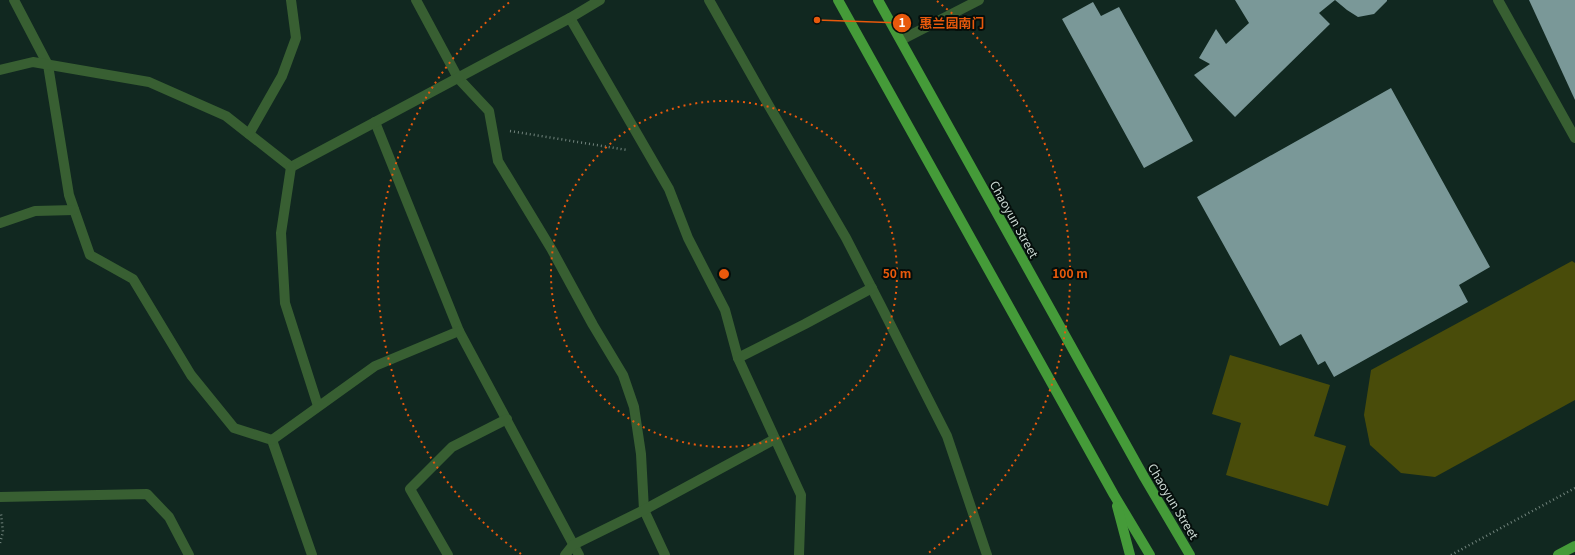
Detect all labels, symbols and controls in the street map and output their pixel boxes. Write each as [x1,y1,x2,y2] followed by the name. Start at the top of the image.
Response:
[892,11,993,36] callout: 惠兰园南门
[898,13,906,30] text: 1
[919,13,985,32] text: 惠兰园南门
[987,177,1043,261] street label: Chaoyun Street
[883,264,911,281] text: 50 m
[1052,264,1088,281] text: 100 m
[717,267,731,281] centre of rings
[1145,460,1204,543] street label: Chaoyun Street

